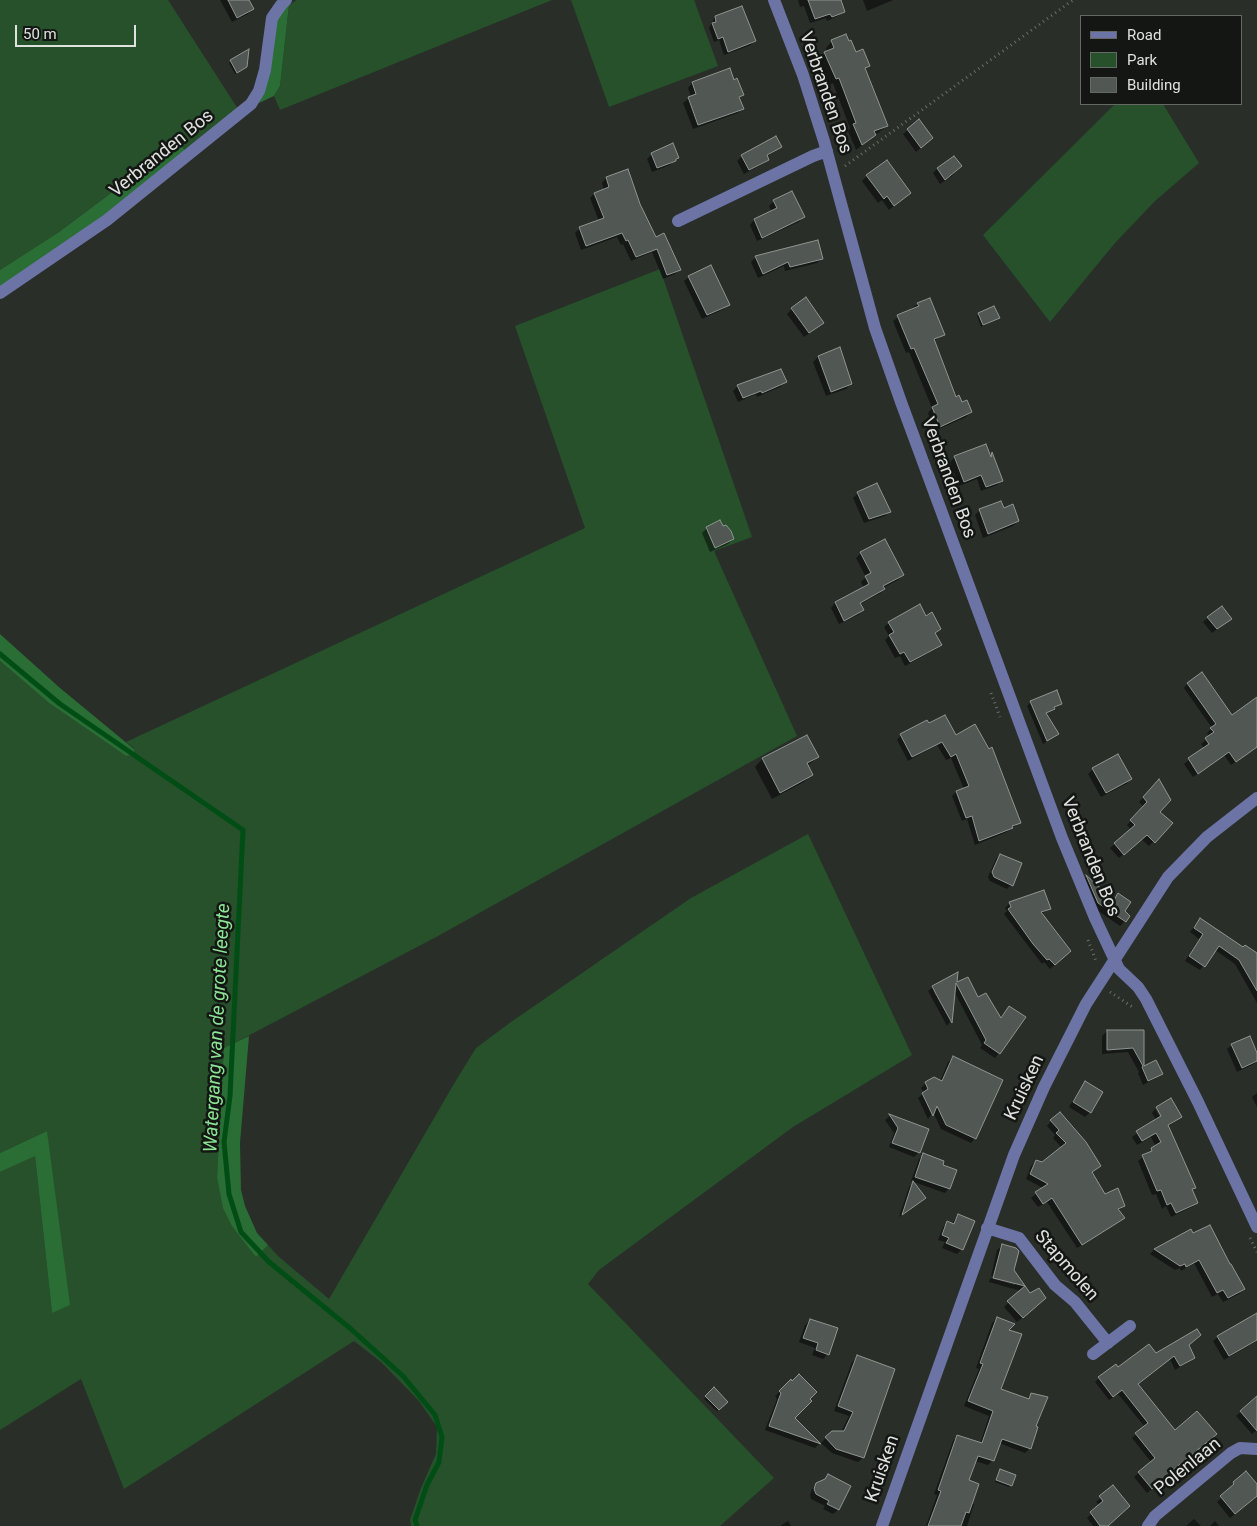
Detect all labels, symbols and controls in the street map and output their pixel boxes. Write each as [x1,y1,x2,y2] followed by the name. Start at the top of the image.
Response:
[18,15,139,47] scale bar
[1080,15,1242,105] legend
[23,25,57,43] text: 50 m
[1127,26,1161,44] text: Road
[794,29,856,157] street label: Verbranden Bos
[1127,51,1157,69] text: Park
[1127,76,1181,94] text: Building
[106,106,218,202] street label: Verbranden Bos
[916,415,980,541] street label: Verbranden Bos
[1056,794,1124,920] street label: Verbranden Bos
[200,903,236,1153] water label: Watergang van de grote leegte
[1001,1052,1049,1124] street label: Kruisken
[1030,1226,1102,1306] street label: Stapmolen
[861,1433,905,1505] street label: Kruisken
[1150,1434,1226,1500] street label: Polenlaan

